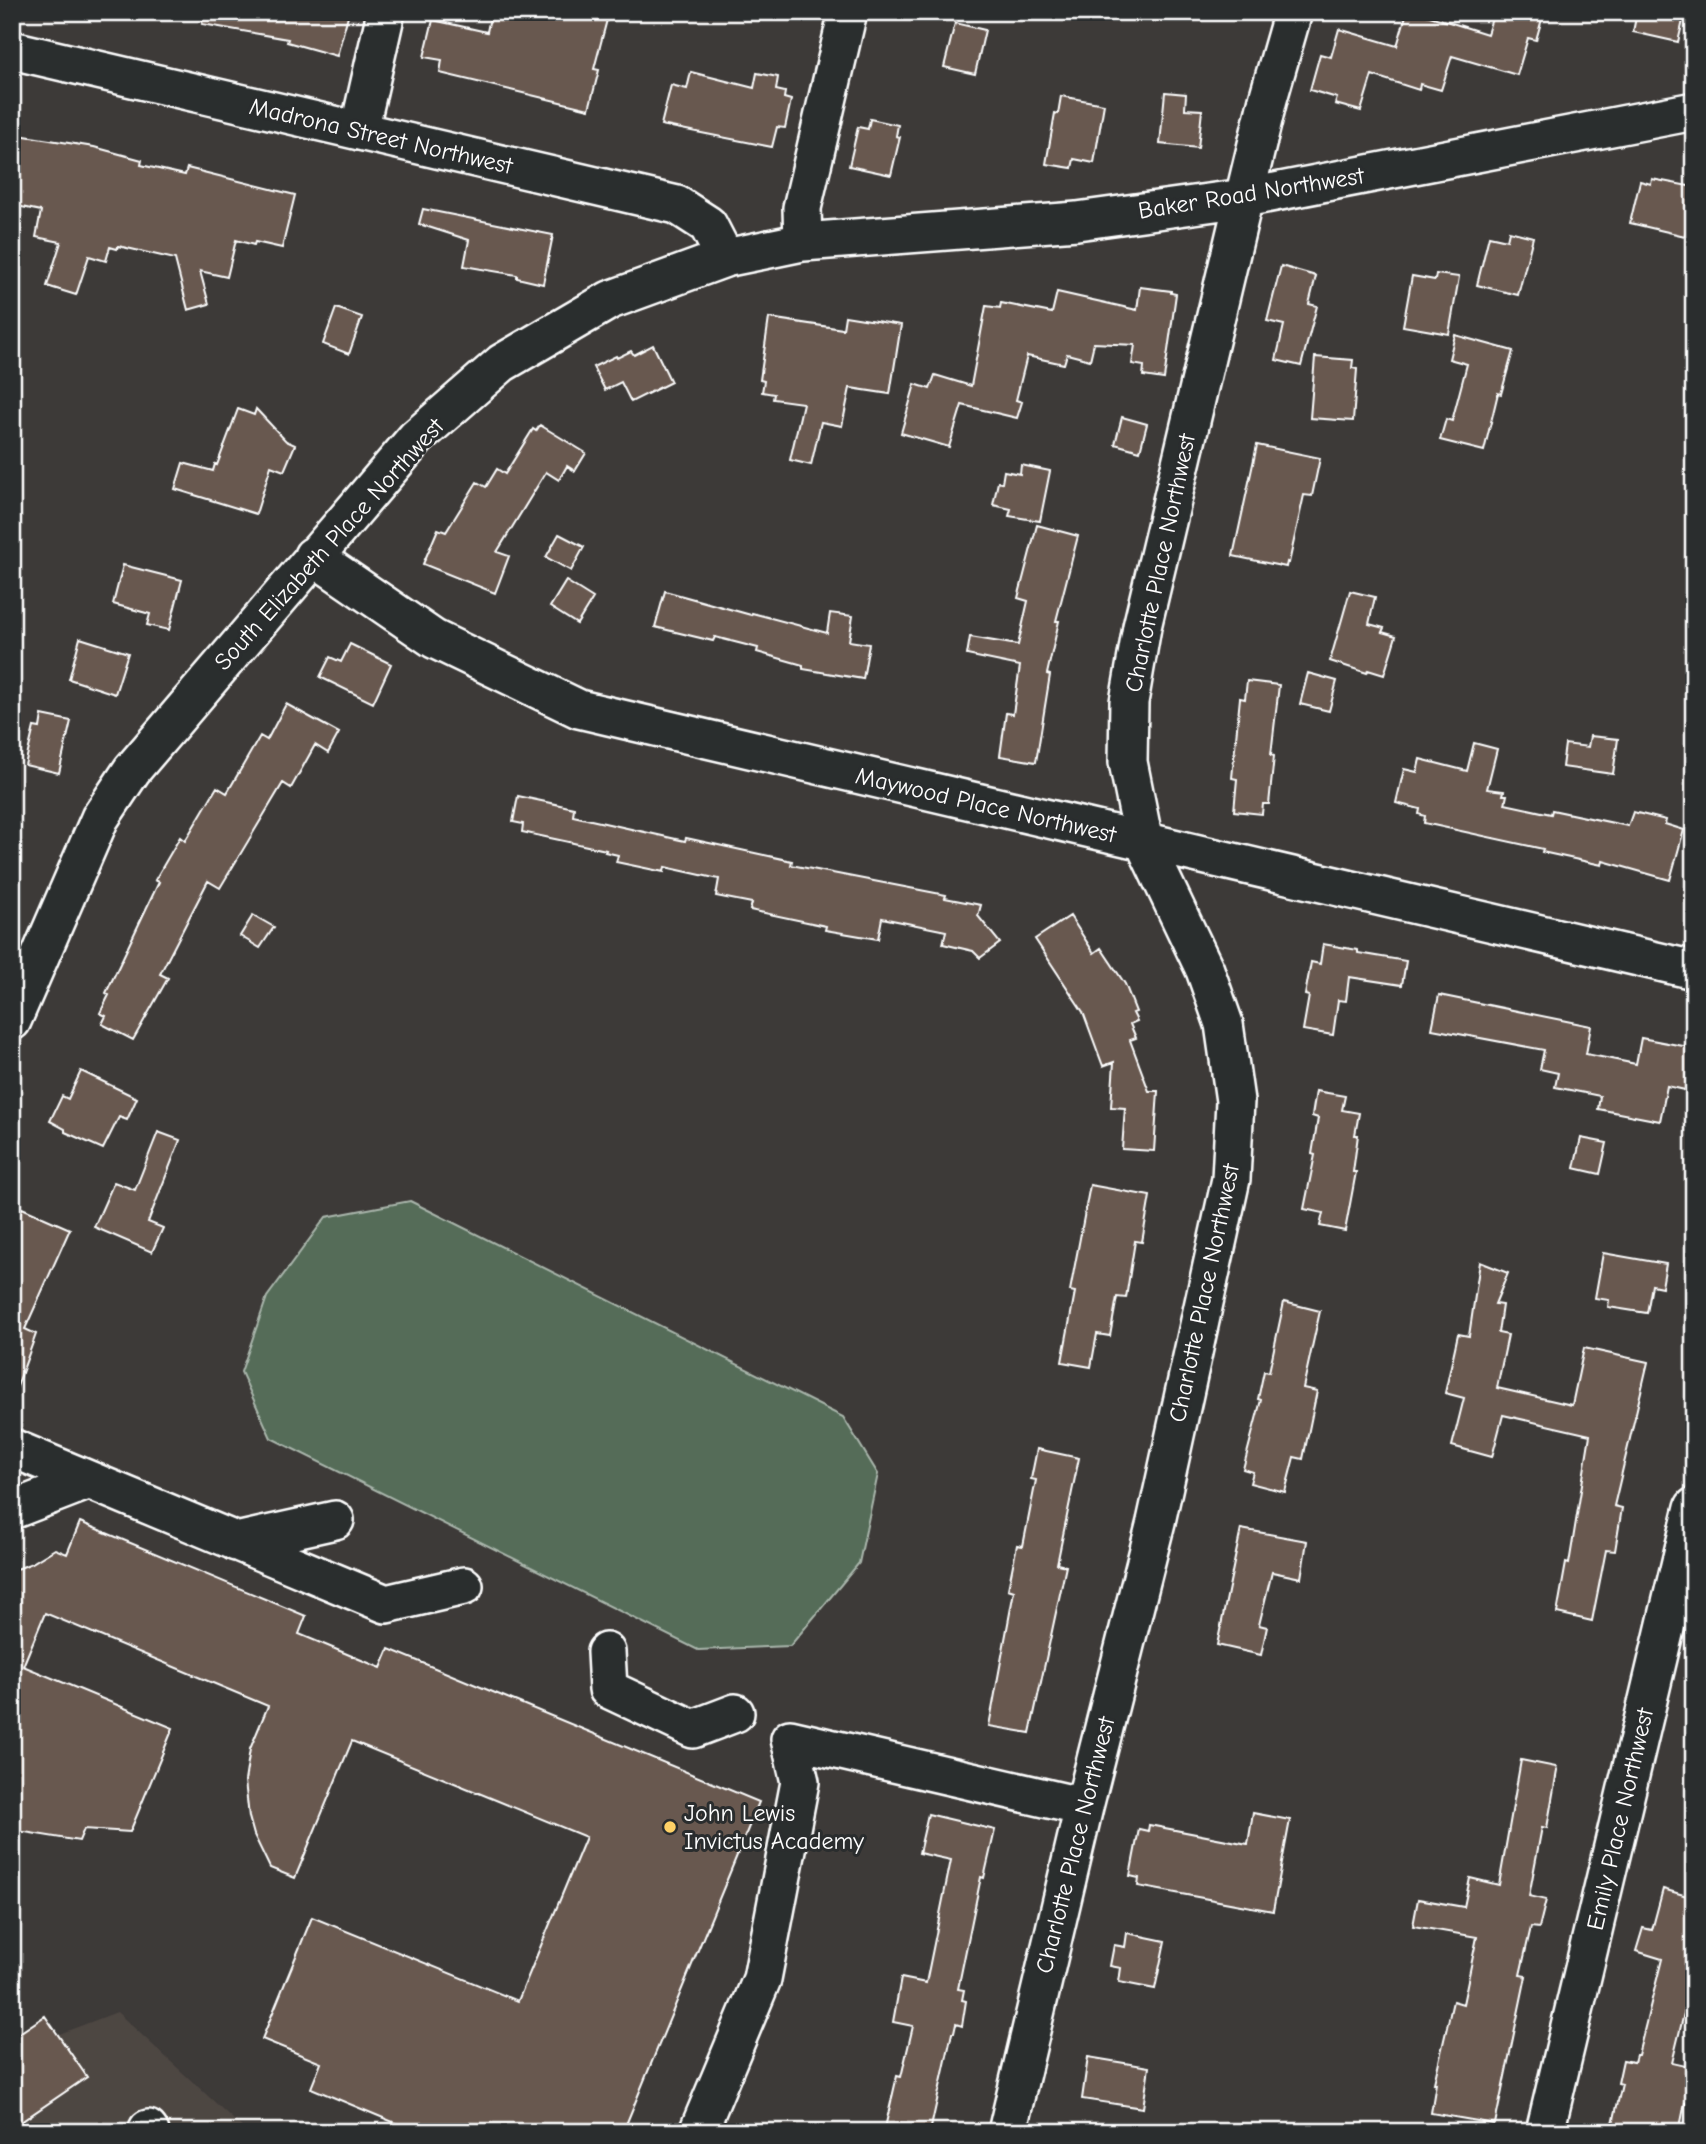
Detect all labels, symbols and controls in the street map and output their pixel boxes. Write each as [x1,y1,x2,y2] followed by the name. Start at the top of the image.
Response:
[247,92,516,180] street label: Madrona Street Northwest
[1136,161,1367,225] street label: Baker Road Northwest
[208,411,450,676] street label: South Elizabeth Place Northwest
[1119,430,1201,695] street label: Charlotte Place Northwest
[853,761,1120,849] street label: Maywood Place Northwest
[1163,1160,1245,1425] street label: Charlotte Place Northwest
[1581,1704,1659,1933] street label: Emily Place Northwest
[1030,1713,1121,1976] street label: Charlotte Place Northwest
[684,1799,864,1855] place label: John Lewis Invictus Academy
[662,1819,678,1835] marker: John Lewis Invictus Academy

